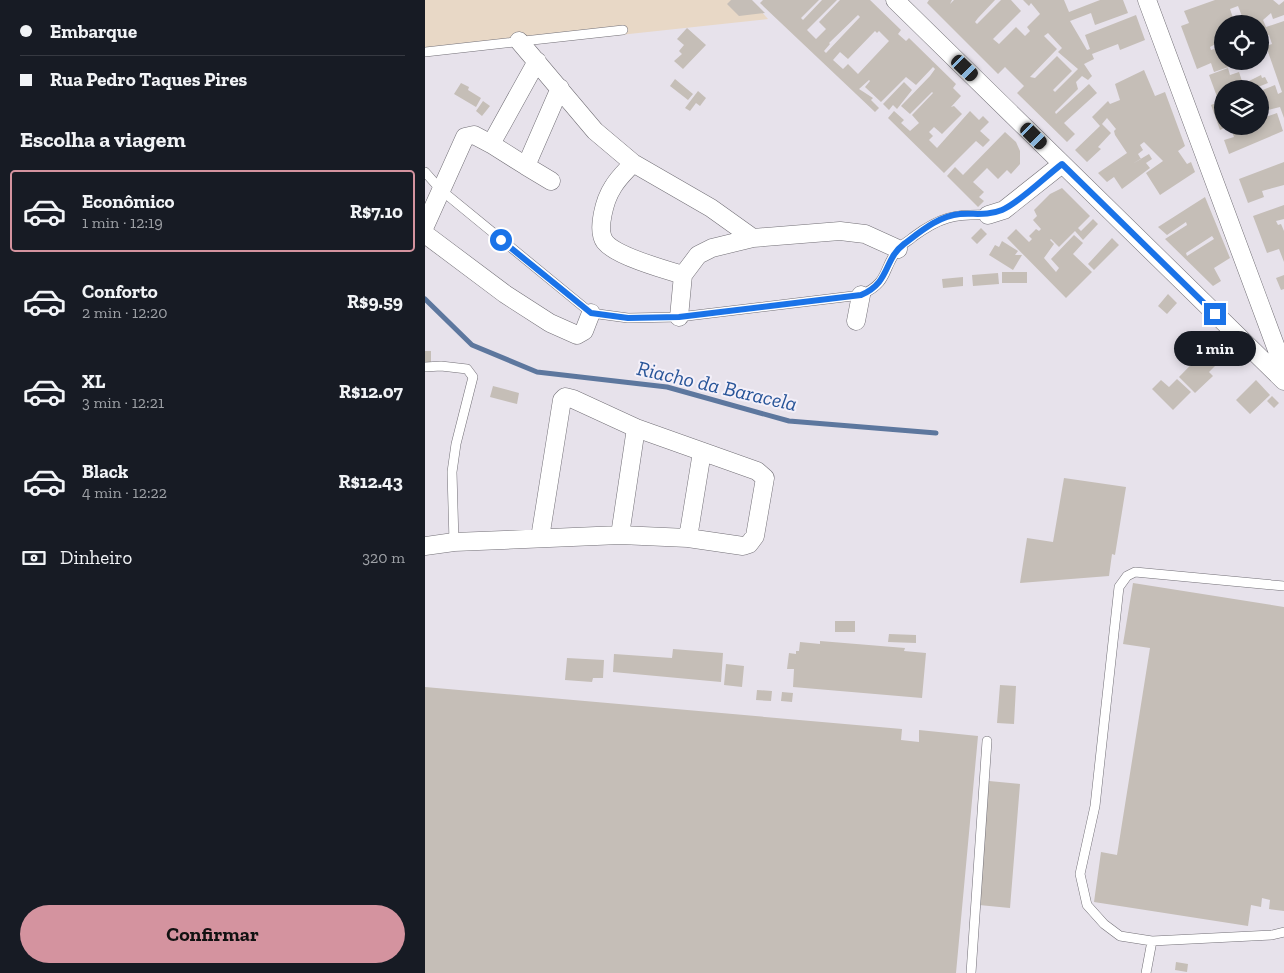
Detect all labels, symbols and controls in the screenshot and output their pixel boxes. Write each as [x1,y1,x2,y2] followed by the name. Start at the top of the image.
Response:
[1214,15,1269,135] map controls
[1214,15,1269,70] button: locate
[50,20,137,43] text: Embarque
[948,52,981,84] car
[50,68,247,91] text: Rua Pedro Taques Pires
[1214,80,1269,135] button: layers
[1018,120,1049,152] car
[20,126,186,153] text: Escolha a viagem
[22,189,67,234] icon: car
[82,190,175,213] text: Econômico
[350,200,403,223] text: R$7.10
[82,213,163,232] text: 1 min · 12:19
[490,229,512,251] route start
[22,279,67,324] icon: car
[82,280,158,303] text: Conforto
[347,290,403,313] text: R$9.59
[82,303,168,322] text: 2 min · 12:20
[1204,303,1226,325] route end
[1174,332,1256,366] callout: 1 min
[1196,339,1234,358] text: 1 min
[635,355,800,416] water label: Riacho da Baracela
[22,369,67,414] icon: car
[82,370,105,393] text: XL
[339,380,403,403] text: R$12.07
[82,393,164,412] text: 3 min · 12:21
[22,459,67,504] icon: car
[82,460,128,483] text: Black
[338,470,403,493] text: R$12.43
[82,483,167,502] text: 4 min · 12:22
[20,544,48,572] icon: cash
[60,546,132,569] text: Dinheiro
[362,548,405,567] text: 320 m
[20,905,405,963] button: Confirmar

